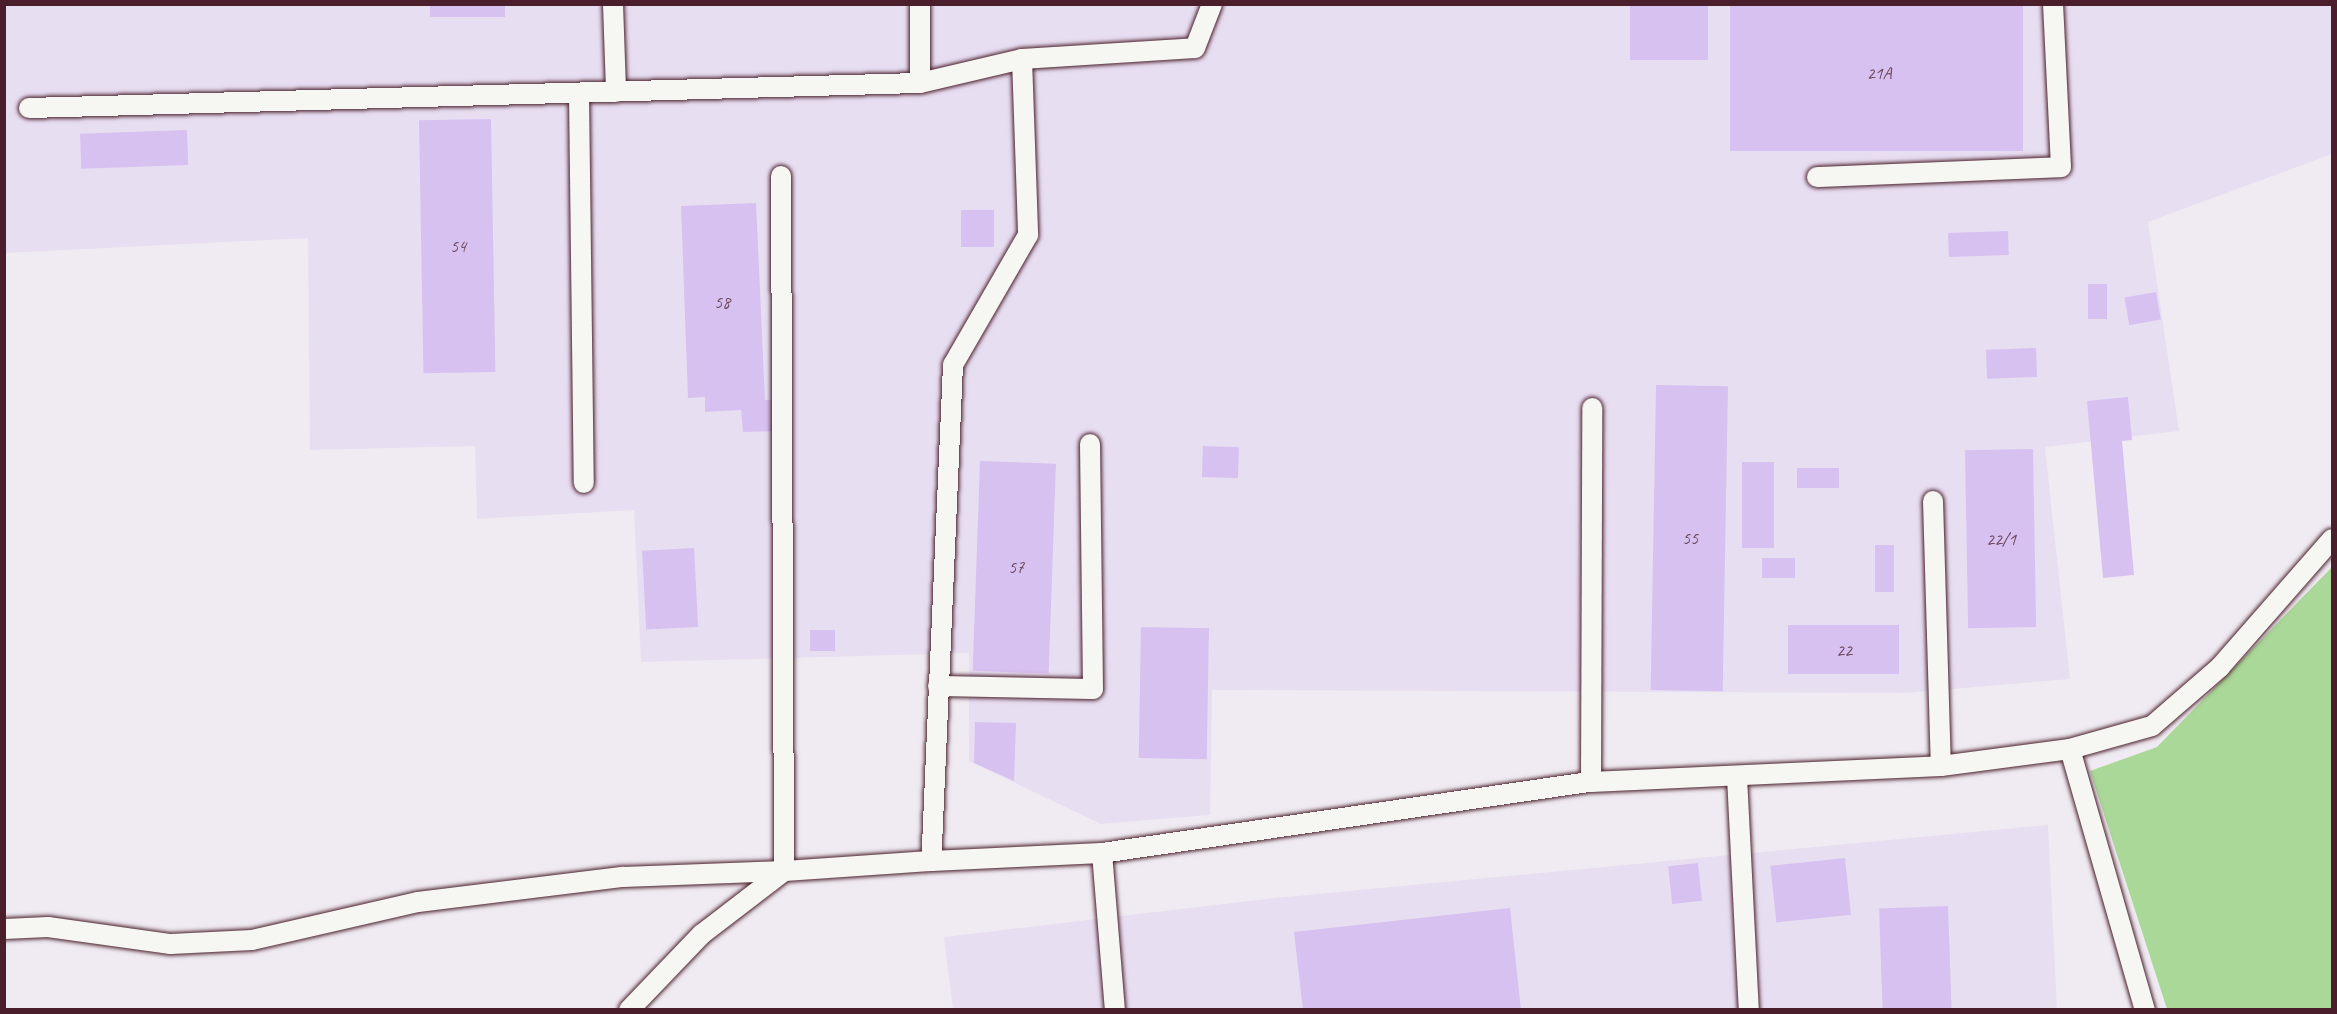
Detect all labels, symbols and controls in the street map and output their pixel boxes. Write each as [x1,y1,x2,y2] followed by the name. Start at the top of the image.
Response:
[1866,62,1892,84] house number: 21А
[450,235,466,257] house number: 54
[714,291,730,313] house number: 58
[1682,527,1698,549] house number: 55
[1986,528,2016,550] house number: 22/1
[1008,556,1024,578] house number: 57
[1836,639,1852,661] house number: 22

